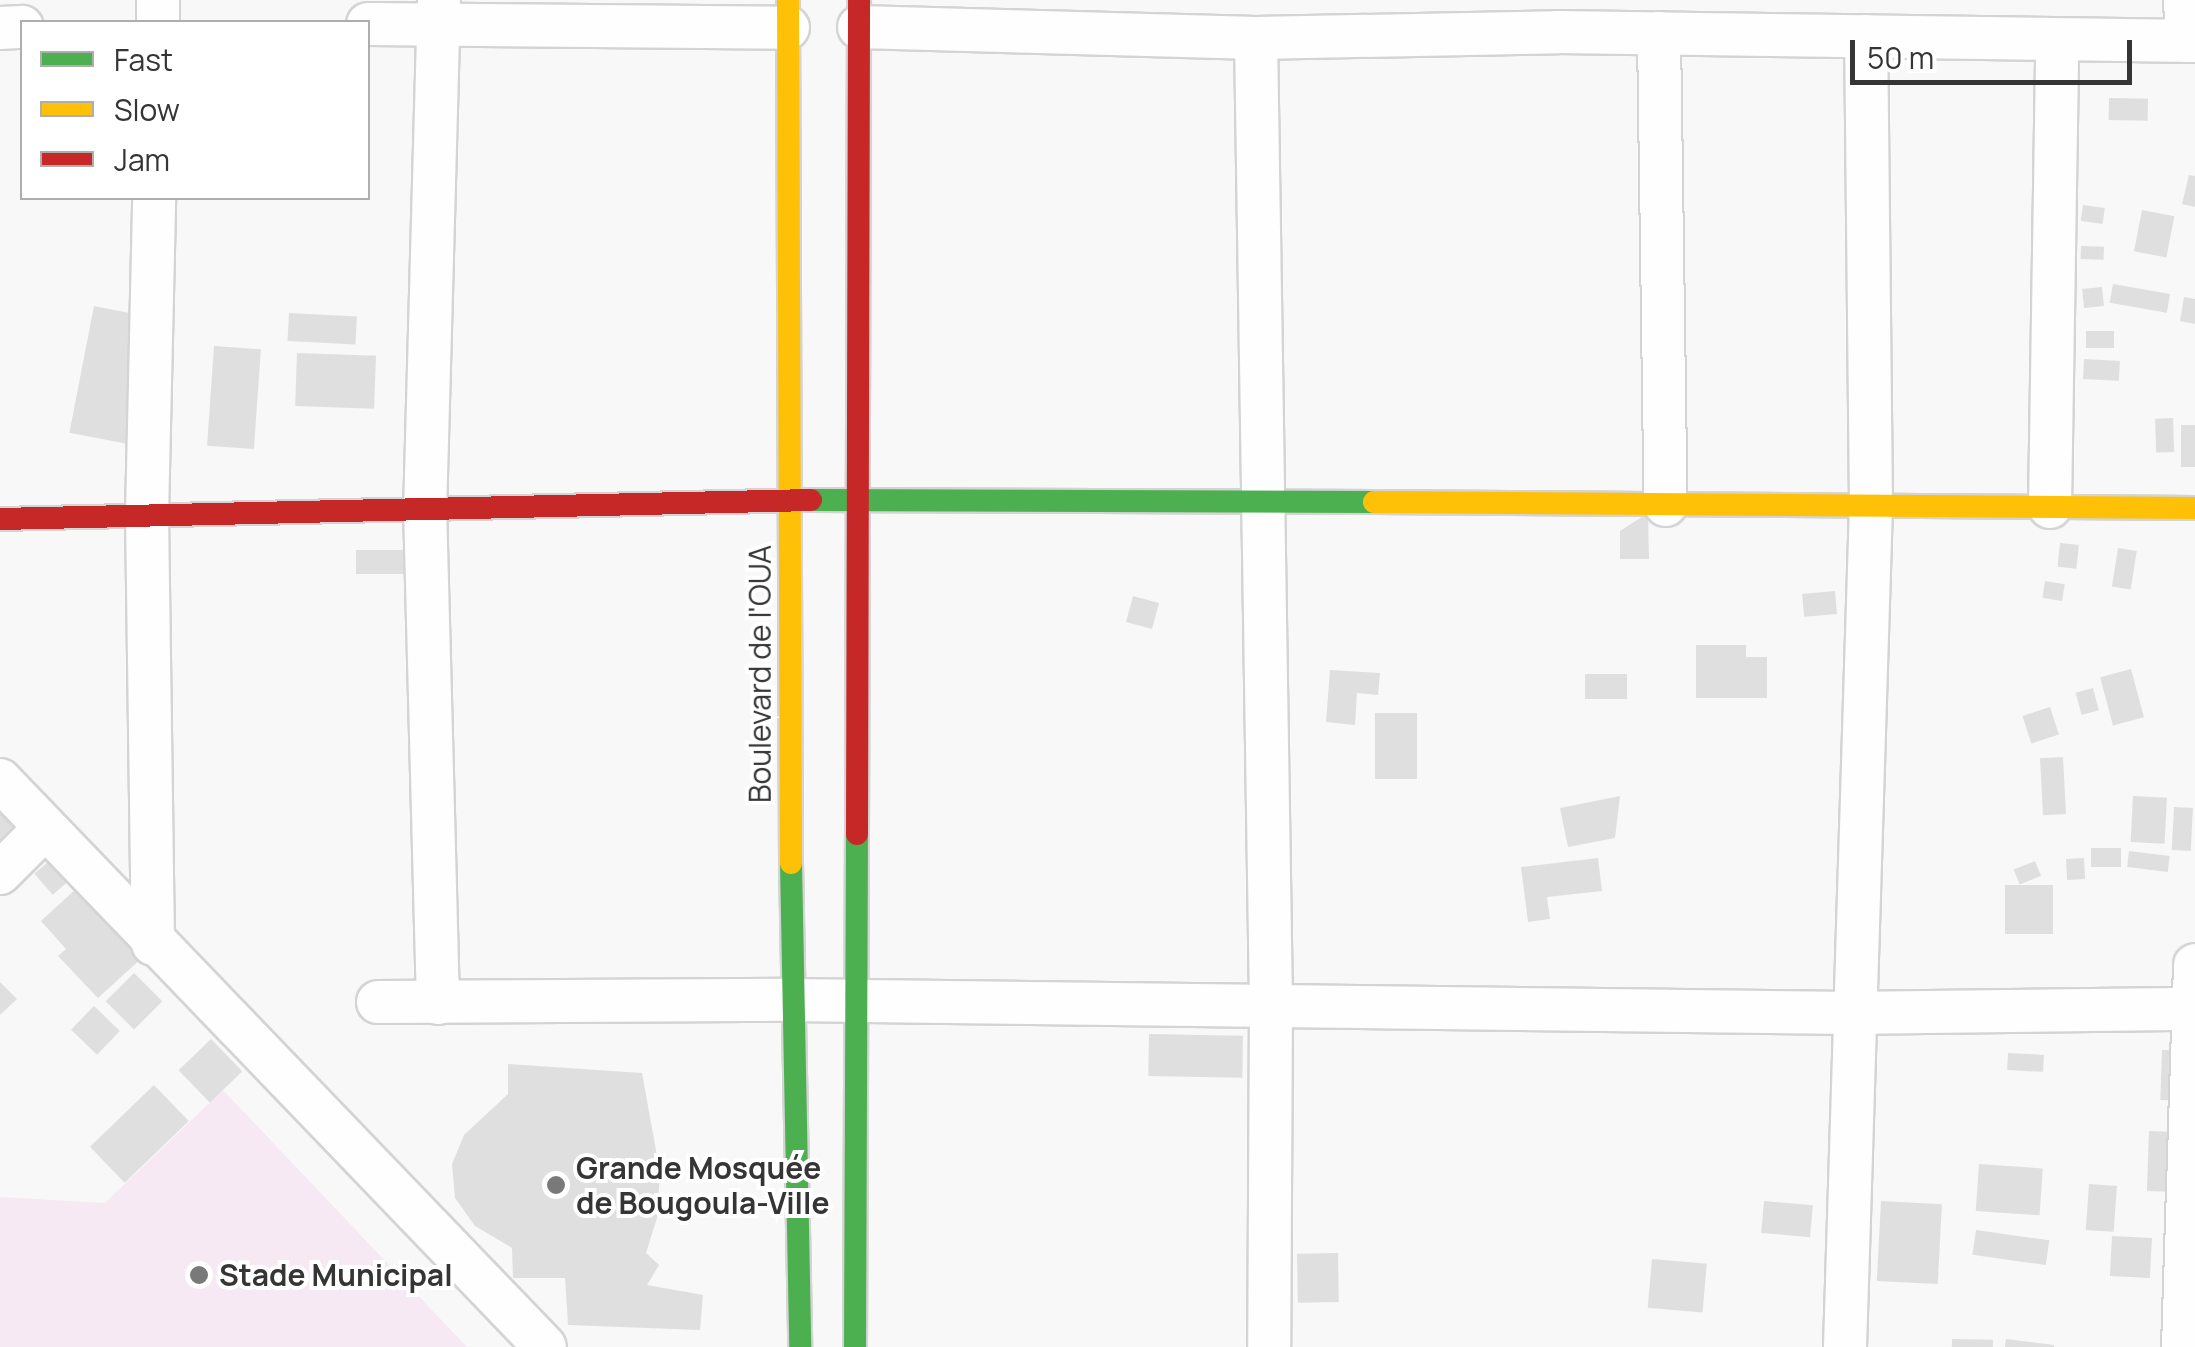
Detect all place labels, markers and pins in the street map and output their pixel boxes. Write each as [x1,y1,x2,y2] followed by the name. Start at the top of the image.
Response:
[576,1150,829,1220] place label: Grande Mosquée de Bougoula-Ville
[545,1174,567,1196] marker: Grande Mosquée de Bougoula-Ville
[219,1257,453,1293] place label: Stade Municipal
[188,1264,210,1286] marker: Stade Municipal

